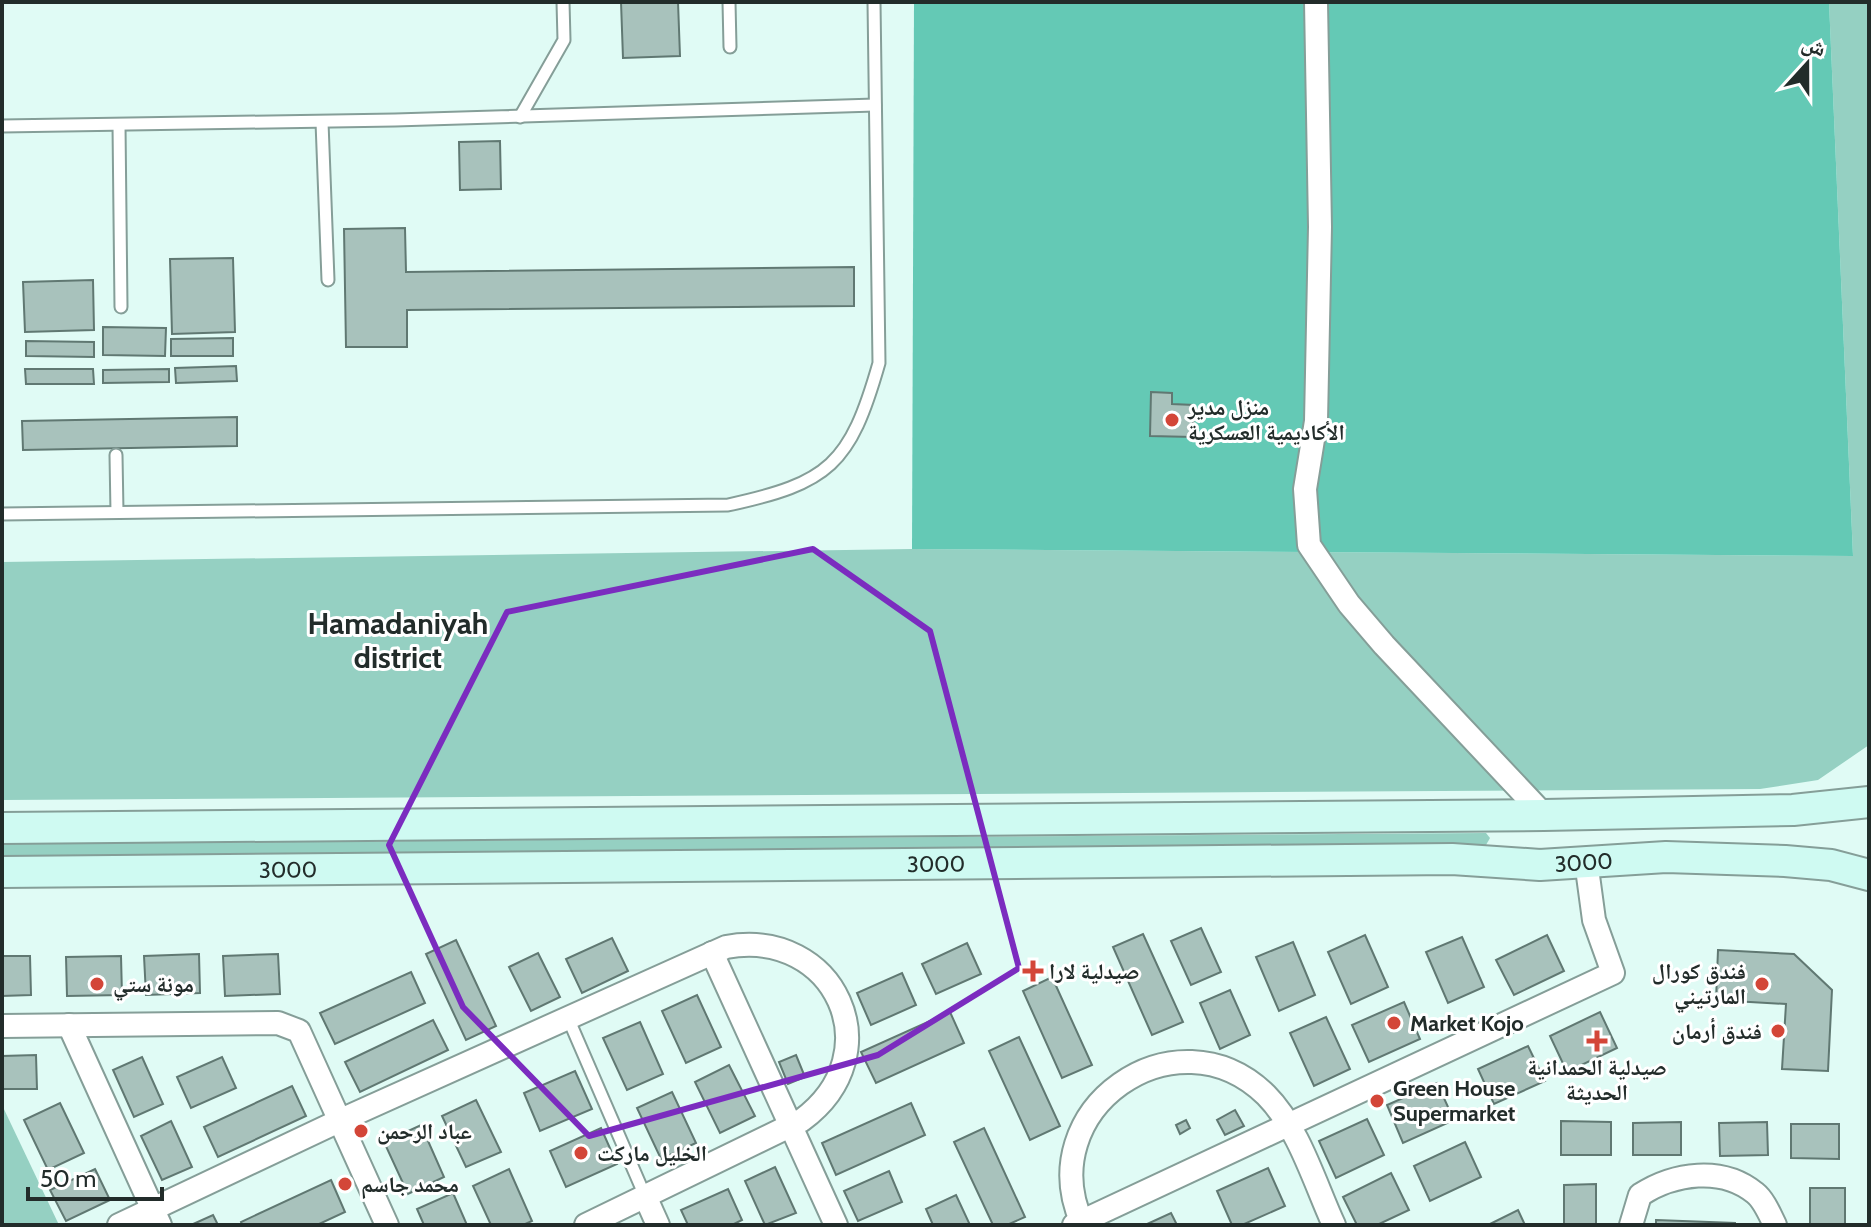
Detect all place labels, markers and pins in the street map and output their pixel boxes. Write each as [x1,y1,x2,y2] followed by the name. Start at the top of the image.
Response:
[1187,394,1345,446] place label: منزل مدير الأكاديمية العسكرية
[1163,411,1181,429] marker: منزل مدير الأكاديمية العسكرية
[1049,958,1140,985] place label: صيدلية لارا
[1652,958,1746,1013] place label: فندق كورال المارتيني
[1024,962,1042,980] marker: صيدلية لارا
[113,971,194,1001] place label: مونة ستي
[88,975,106,993] marker: مونة ستي
[1753,975,1771,993] marker: فندق كورال المارتيني
[1410,1010,1524,1037] place label: Market Kojo
[1385,1014,1403,1032] marker: Market Kojo
[1672,1017,1762,1045] place label: فندق أرمان
[1769,1022,1787,1040] marker: فندق أرمان
[1588,1032,1606,1050] marker: صيدلية الحمدانية الحديثة
[1527,1054,1667,1106] place label: صيدلية الحمدانية الحديثة
[1393,1075,1516,1127] place label: Green House Supermarket
[1368,1092,1386,1110] marker: Green House Supermarket
[377,1118,472,1145] place label: عباد الرحمن
[352,1122,370,1140] marker: عباد الرحمن
[597,1140,707,1167] place label: الخليل ماركت
[572,1144,590,1162] marker: الخليل ماركت
[361,1171,459,1199] place label: محمد جاسم
[336,1175,354,1193] marker: محمد جاسم

